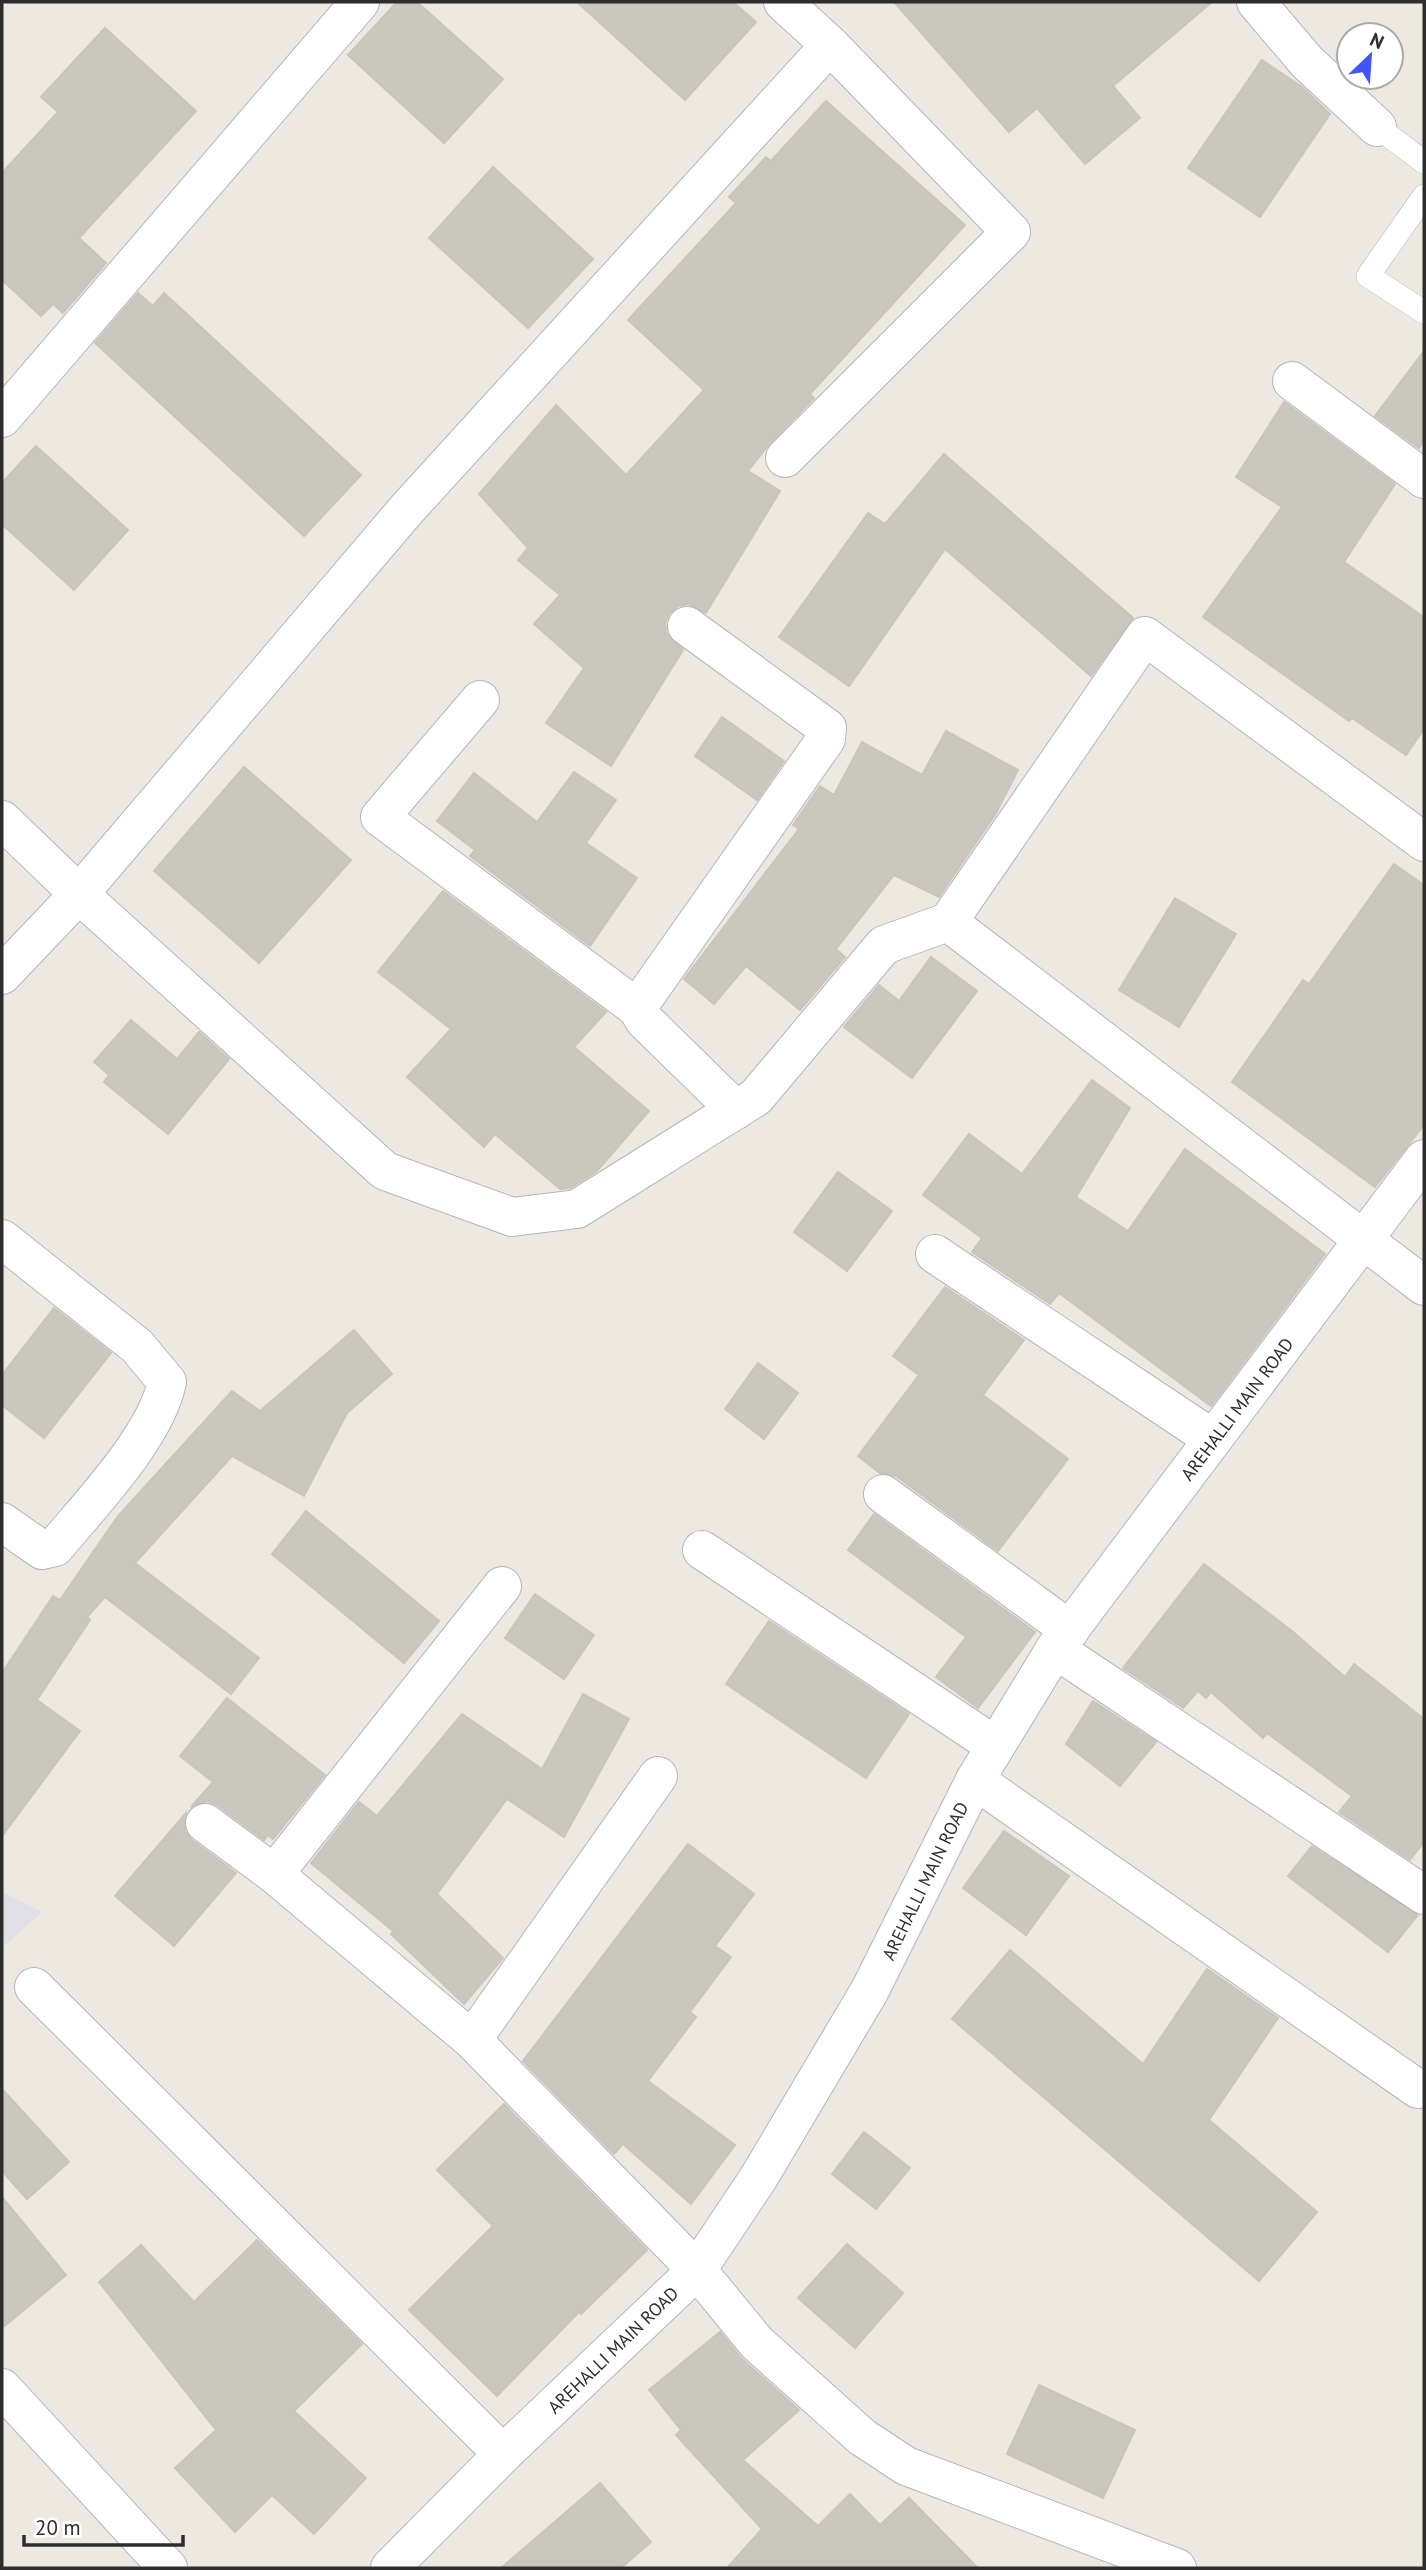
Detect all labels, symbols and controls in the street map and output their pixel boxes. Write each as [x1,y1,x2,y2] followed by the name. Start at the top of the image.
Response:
[1335,21,1405,91] north arrow
[1366,27,1388,54] text: N
[1176,1333,1298,1485] street label: AREHALLI MAIN ROAD
[877,1798,973,1964] street label: AREHALLI MAIN ROAD
[543,2282,683,2418] street label: AREHALLI MAIN ROAD
[24,2504,184,2548] scale bar
[35,2514,81,2541] text: 20 m

